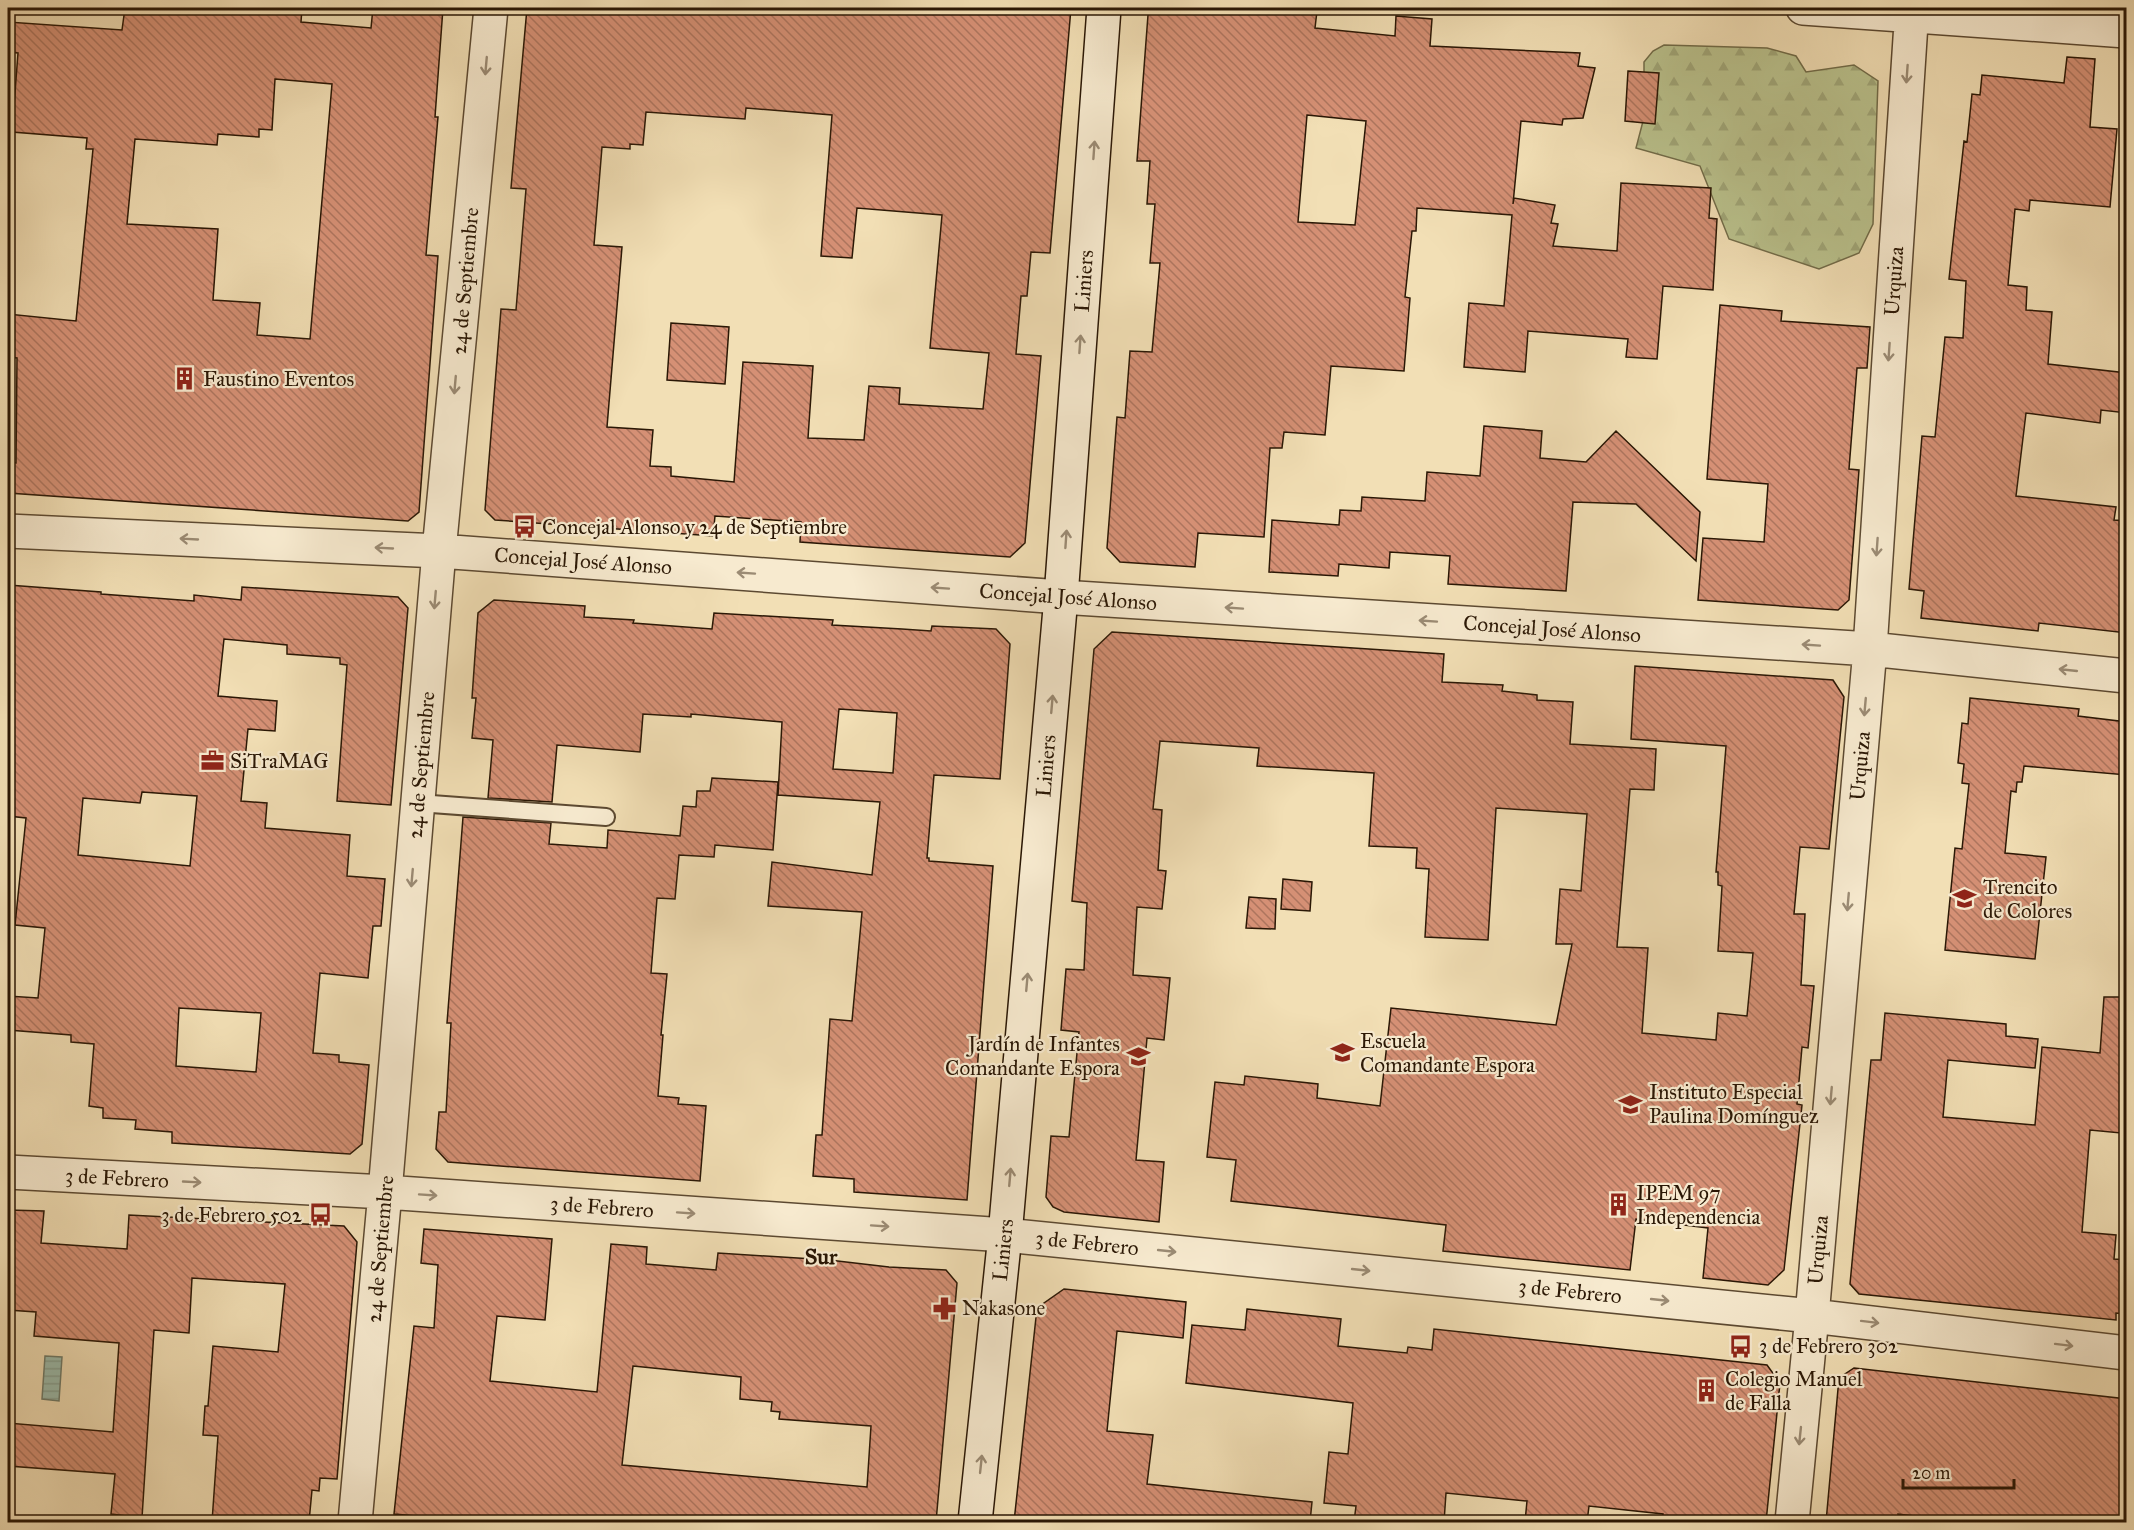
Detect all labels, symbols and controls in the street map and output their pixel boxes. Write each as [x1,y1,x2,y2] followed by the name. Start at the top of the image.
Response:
[480,55,491,75] one-way arrow
[1902,63,1913,83] one-way arrow
[1089,140,1100,160] one-way arrow
[446,206,484,356] street label: 24 de Septiembre
[1879,245,1909,317] street label: Urquiza
[1069,249,1099,313] street label: Liniers
[1075,335,1086,354] one-way arrow
[1883,342,1894,362] one-way arrow
[172,366,198,392] building icon: Faustino Eventos
[203,366,354,392] place label: Faustino Eventos
[449,375,460,395] one-way arrow
[511,514,537,540] bus stop icon: Concejal Alonso y 24 de Septiembre
[542,514,847,540] place label: Concejal Alonso y 24 de Septiembre
[1060,529,1071,549] one-way arrow
[179,534,199,545] one-way arrow
[1871,536,1882,556] one-way arrow
[493,542,673,580] street label: Concejal José Alonso
[374,543,394,554] one-way arrow
[736,568,756,579] one-way arrow
[978,578,1158,616] street label: Concejal José Alonso
[931,582,951,593] one-way arrow
[429,590,440,610] one-way arrow
[1224,602,1244,613] one-way arrow
[1462,610,1642,648] street label: Concejal José Alonso
[1419,615,1439,626] one-way arrow
[1802,640,1822,651] one-way arrow
[2059,664,2079,675] one-way arrow
[402,690,440,840] street label: 24 de Septiembre
[1047,695,1058,715] one-way arrow
[1859,697,1870,717] one-way arrow
[1844,730,1876,802] street label: Urquiza
[1030,734,1062,798] street label: Liniers
[199,748,225,774] office icon: SiTraMAG
[230,748,329,774] place label: SiTraMAG
[406,868,417,888] one-way arrow
[1983,874,2072,924] place label: Trencito de Colores
[1952,886,1978,912] school or university icon: Trencito de Colores
[1842,891,1853,911] one-way arrow
[1022,973,1033,993] one-way arrow
[1360,1028,1535,1078] place label: Escuela Comandante Espora
[945,1031,1120,1081] place label: Jardín de Infantes Comandante Espora
[1329,1040,1355,1066] school or university icon: Escuela Comandante Espora
[1125,1043,1151,1069] school or university icon: Jardín de Infantes Comandante Espora
[1649,1079,1819,1129] place label: Instituto Especial Paulina Domínguez
[1825,1085,1836,1105] one-way arrow
[1618,1091,1644,1117] school or university icon: Instituto Especial Paulina Domínguez
[64,1162,170,1194] street label: 3 de Febrero
[1005,1167,1016,1187] one-way arrow
[361,1174,399,1324] street label: 24 de Septiembre
[181,1177,201,1188] one-way arrow
[1636,1180,1761,1230] place label: IPEM 97 Independencia
[418,1190,438,1201] one-way arrow
[549,1190,655,1224] street label: 3 de Febrero
[1605,1192,1631,1218] building icon: IPEM 97 Independencia
[161,1202,303,1228] place label: 3 de Febrero 502
[307,1202,333,1228] bus stop icon: 3 de Febrero 502
[675,1208,695,1219] one-way arrow
[1802,1214,1834,1286] street label: Urquiza
[987,1218,1019,1282] street label: Liniers
[870,1221,890,1232] one-way arrow
[1034,1225,1140,1261] street label: 3 de Febrero
[805,1243,838,1270] district label: Sur
[1157,1246,1177,1257] one-way arrow
[1351,1265,1371,1276] one-way arrow
[1517,1273,1623,1309] street label: 3 de Febrero
[931,1295,957,1321] pharmacy icon: Nakasone
[962,1295,1046,1321] place label: Nakasone
[1649,1295,1669,1306] one-way arrow
[1860,1317,1880,1328] one-way arrow
[1728,1333,1754,1359] bus stop icon: 3 de Febrero 302
[1759,1333,1899,1359] place label: 3 de Febrero 302
[2053,1340,2073,1351] one-way arrow
[1725,1366,1863,1416] place label: Colegio Manuel de Falla
[1694,1378,1720,1404] building icon: Colegio Manuel de Falla
[1794,1426,1805,1446] one-way arrow
[1903,1452,2014,1490] scale bar
[976,1455,987,1475] one-way arrow
[1912,1462,1950,1484] text: 20 m

